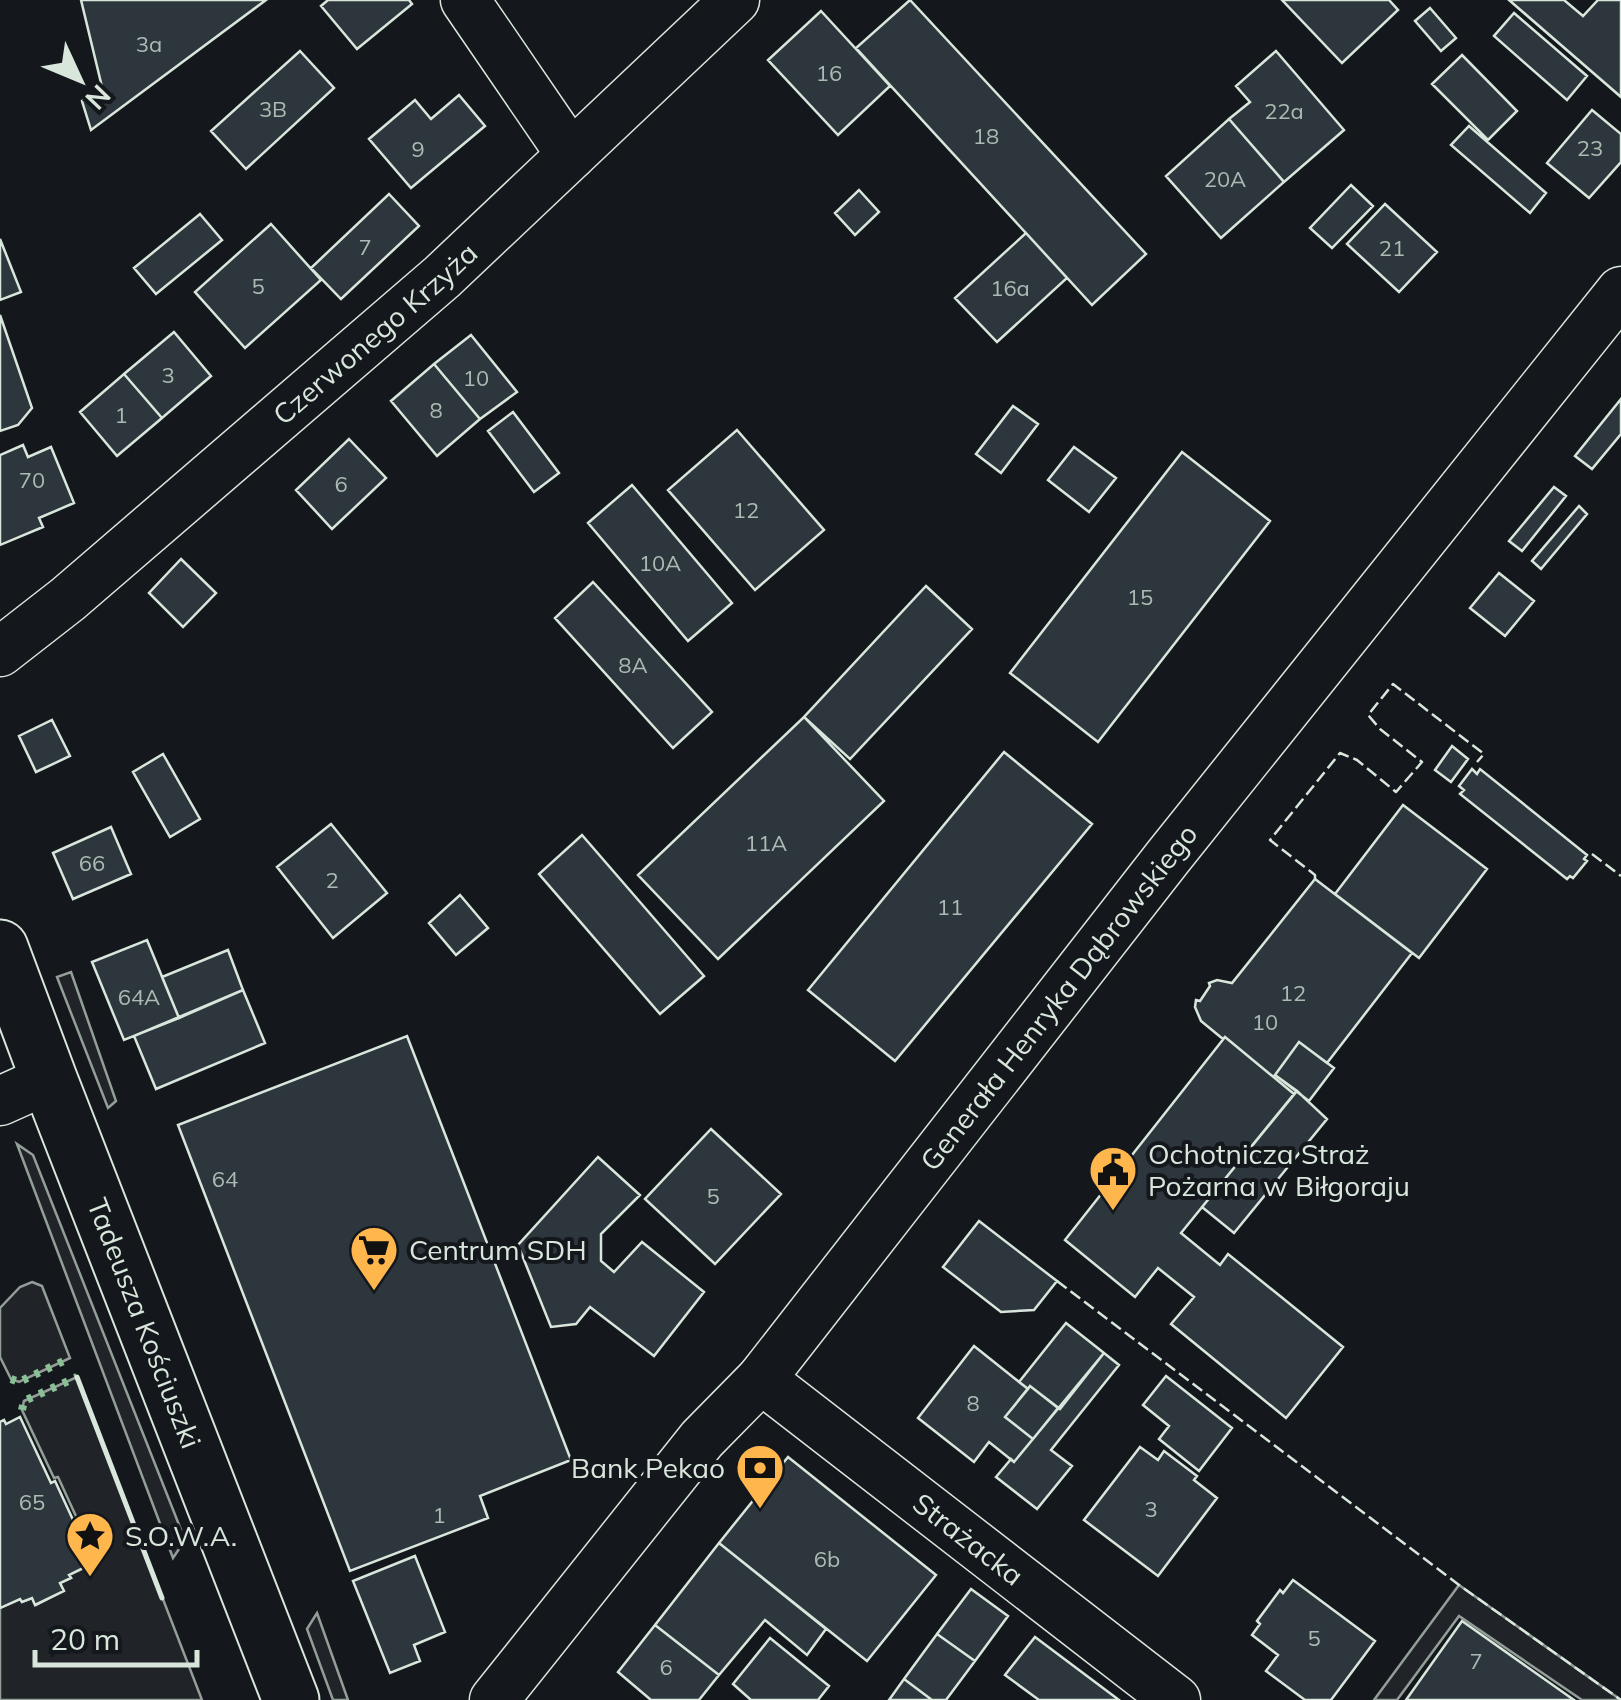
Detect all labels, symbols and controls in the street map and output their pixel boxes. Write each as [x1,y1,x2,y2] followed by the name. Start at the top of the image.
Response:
[30,30,130,130] north arrow
[136,30,162,58] house number: 3a
[816,59,842,87] house number: 16
[78,78,118,117] text: N
[259,95,287,123] house number: 3B
[1264,97,1304,125] house number: 22a
[973,122,999,150] house number: 18
[1577,134,1603,162] house number: 23
[411,135,425,163] house number: 9
[1204,165,1246,193] house number: 20A
[358,233,372,261] house number: 7
[1379,234,1405,262] house number: 21
[265,235,484,432] street label: Czerwonego Krzyża
[251,272,265,300] house number: 5
[990,274,1030,302] house number: 16a
[161,361,175,389] house number: 3
[463,364,489,392] house number: 10
[429,396,443,424] house number: 8
[114,401,128,429] house number: 1
[19,466,45,494] house number: 70
[334,470,348,498] house number: 6
[733,496,759,524] house number: 12
[639,549,681,577] house number: 10A
[1127,583,1153,611] house number: 15
[618,651,648,679] house number: 8A
[912,817,1204,1177] street label: Generała Henryka Dąbrowskiego
[745,829,787,857] house number: 11A
[79,849,105,877] house number: 66
[325,866,339,894] house number: 2
[937,893,963,921] house number: 11
[1280,979,1306,1007] house number: 12
[118,983,160,1011] house number: 64A
[1252,1008,1278,1036] house number: 10
[1148,1136,1410,1203] place label: Ochotnicza Straż Pożarna w Biłgoraju
[1087,1144,1139,1212] public building icon: Ochotnicza Straż Pożarna w Biłgoraju
[212,1165,238,1193] house number: 64
[706,1182,720,1210] house number: 5
[80,1193,209,1453] street label: Tadeusza Kościuszki
[348,1224,400,1292] supermarket icon: Centrum SDH
[409,1232,587,1267] place label: Centrum SDH
[966,1389,980,1417] house number: 8
[734,1442,786,1510] bank icon: Bank Pekao
[571,1450,725,1485] place label: Bank Pekao
[906,1485,1031,1593] street label: Strażacka
[19,1488,45,1516] house number: 65
[1144,1495,1158,1523] house number: 3
[432,1501,446,1529] house number: 1
[64,1510,116,1578] place icon: S.O.W.A.
[125,1518,237,1553] place label: S.O.W.A.
[814,1545,840,1573] house number: 6b
[35,1605,198,1667] scale bar
[50,1620,120,1658] text: 20 m
[1307,1624,1321,1652] house number: 5
[1469,1647,1483,1675] house number: 7
[659,1653,673,1681] house number: 6

